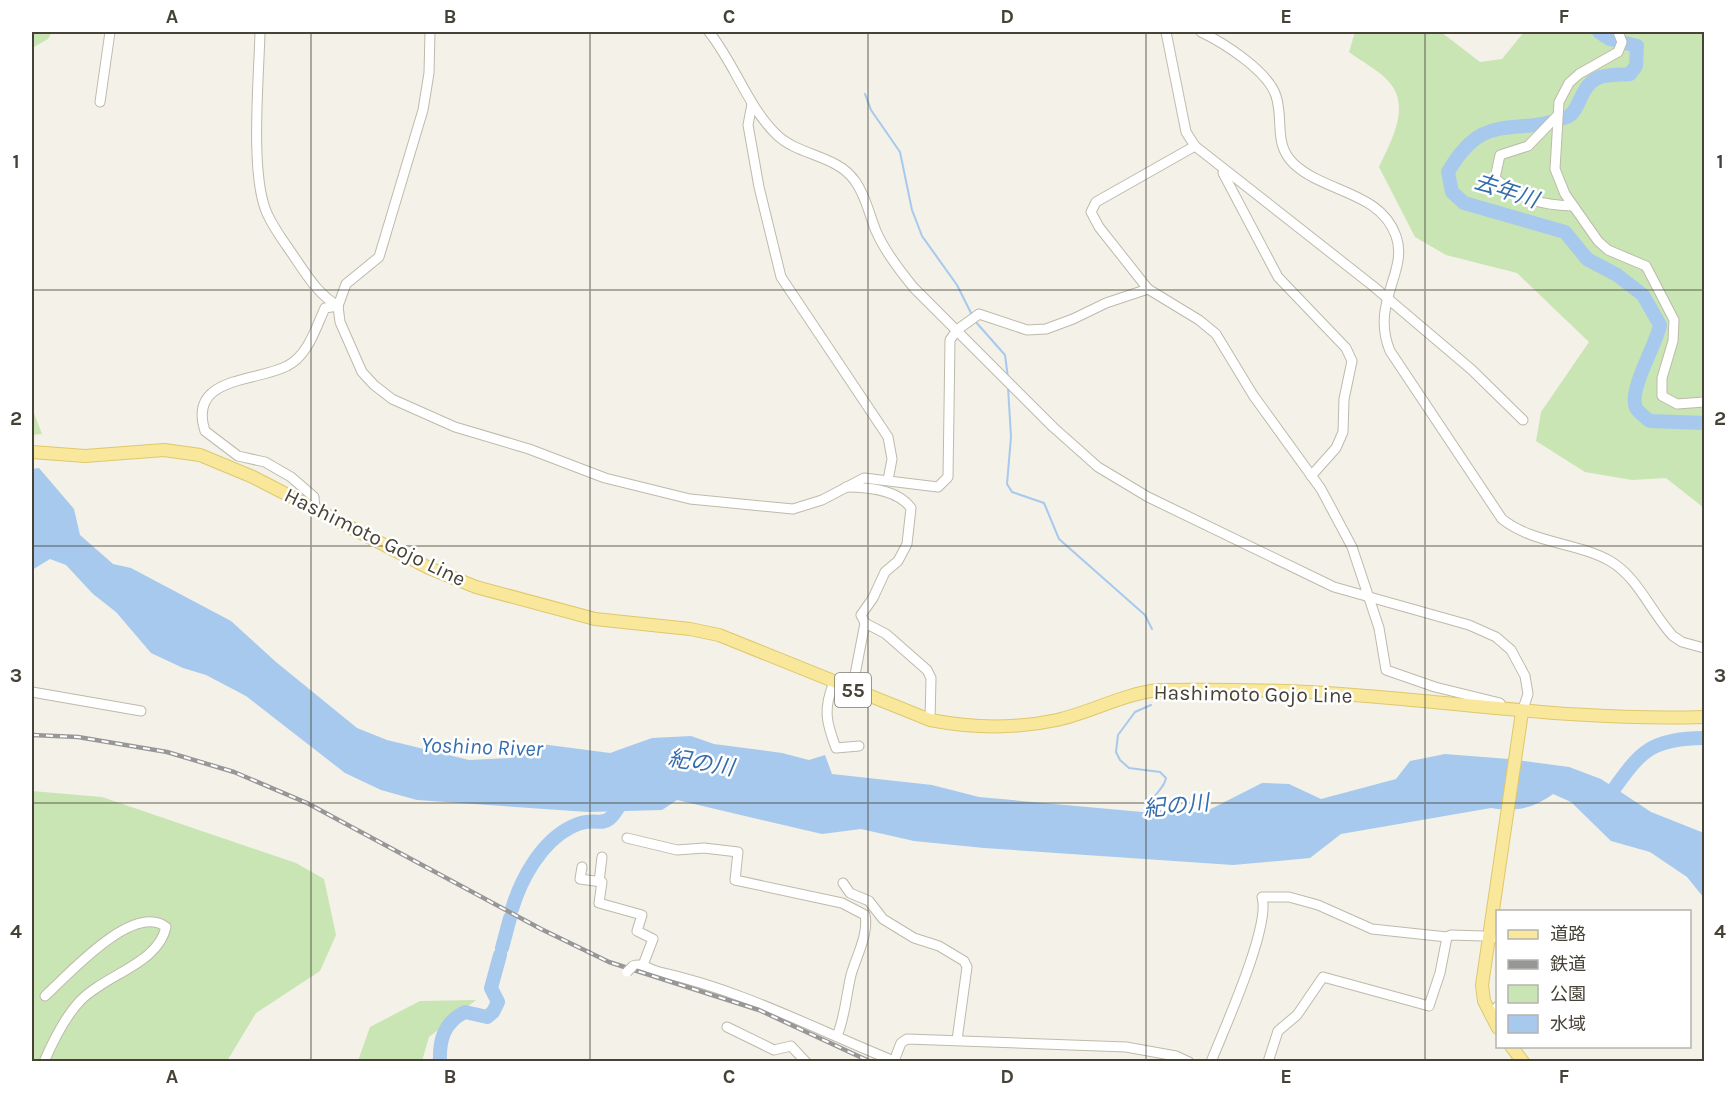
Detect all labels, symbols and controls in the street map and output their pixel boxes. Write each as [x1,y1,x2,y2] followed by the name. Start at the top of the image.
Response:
[166,5,179,28] text: A
[444,5,456,28] text: B
[723,5,735,28] text: C
[1000,5,1014,28] text: D
[1280,5,1292,28] text: E
[1559,5,1570,28] text: F
[12,150,20,173] text: 1
[1716,150,1724,173] text: 1
[1471,168,1543,214] water label: 去年川
[10,407,22,430] text: 2
[1714,407,1726,430] text: 2
[280,483,470,591] street label: Hashimoto Gojo Line
[10,664,22,687] text: 3
[1714,664,1726,687] text: 3
[835,673,871,707] road number: 55
[1153,680,1353,708] street label: Hashimoto Gojo Line
[421,732,545,762] water label: Yoshino River
[666,745,738,781] water label: 紀の川
[1142,789,1212,822] water label: 紀の川
[1496,910,1691,1048] legend
[10,920,22,943] text: 4
[1714,920,1726,943] text: 4
[1550,923,1586,945] text: 道路
[1550,953,1586,975] text: 鉄道
[1550,983,1586,1005] text: 公園
[1550,1013,1586,1035] text: 水域
[166,1065,179,1088] text: A
[444,1065,456,1088] text: B
[723,1065,735,1088] text: C
[1000,1065,1014,1088] text: D
[1280,1065,1292,1088] text: E
[1559,1065,1570,1088] text: F

